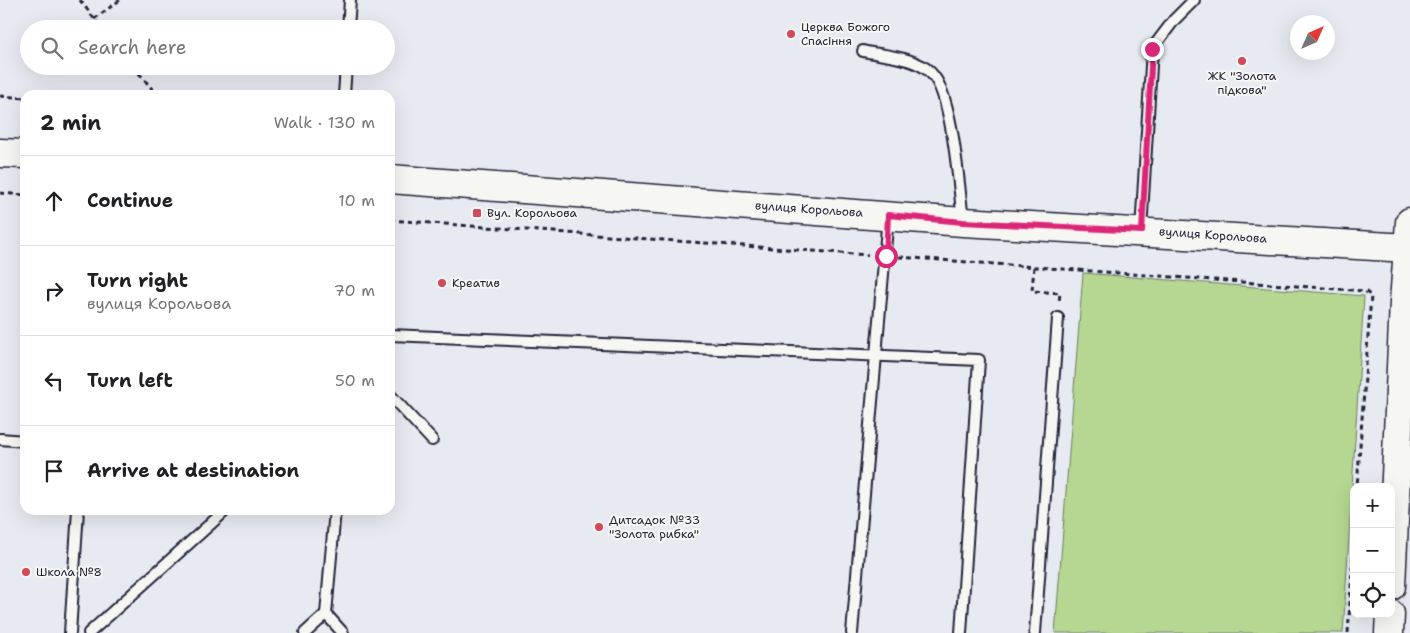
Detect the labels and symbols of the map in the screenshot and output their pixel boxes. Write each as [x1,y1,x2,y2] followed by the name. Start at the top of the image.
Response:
[1290,15,1335,60] north arrow
[801,19,890,49] place label: Церква Божого Спасіння
[785,28,797,40] marker: Церква Божого Спасіння
[1141,38,1164,61] route end
[1236,55,1248,67] marker: ЖК "Золота підкова"
[1208,68,1277,98] place label: ЖК "Золота підкова"
[755,197,864,221] street label: вулиця Корольова
[487,205,578,221] place label: Вул. Корольова
[471,207,483,219] marker: Вул. Корольова
[1159,223,1268,247] street label: вулиця Корольова
[875,245,898,268] route start
[452,275,500,291] place label: Креатив
[436,277,448,289] marker: Креатив
[609,512,700,542] place label: Дитсадок №33 "Золота рибка"
[593,521,605,533] marker: Дитсадок №33 "Золота рибка"
[36,564,102,580] place label: Школа №8
[20,566,32,578] marker: Школа №8

